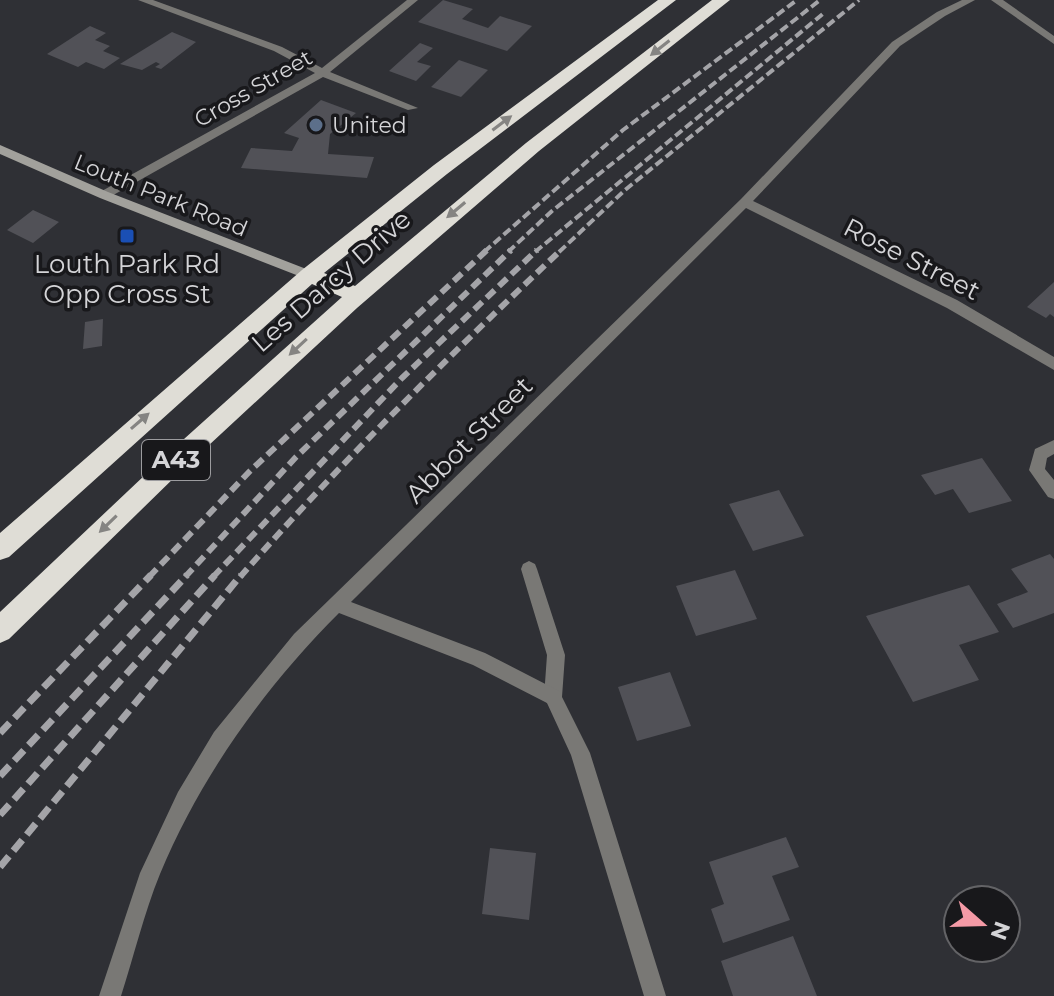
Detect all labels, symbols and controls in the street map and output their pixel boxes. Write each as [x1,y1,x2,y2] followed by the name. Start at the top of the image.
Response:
[650,39,670,55] one-way arrow
[189,44,317,133] street label: Cross Street
[332,112,407,139] place label: United
[492,115,512,131] one-way arrow
[307,116,325,134] marker: United
[70,148,251,243] street label: Louth Park Road
[447,201,467,218] one-way arrow
[245,203,417,359] street label: Les Darcy Drive
[838,211,986,307] street label: Rose Street
[118,227,136,245] marker: Louth Park Rd Opp Cross St
[34,248,220,310] place label: Louth Park Rd Opp Cross St
[289,337,308,355] one-way arrow
[399,370,539,510] street label: Abbot Street
[130,413,150,430] one-way arrow
[142,440,210,480] road number: A43
[99,515,118,533] one-way arrow
[942,884,1022,964] north arrow
[985,918,1016,944] text: N

